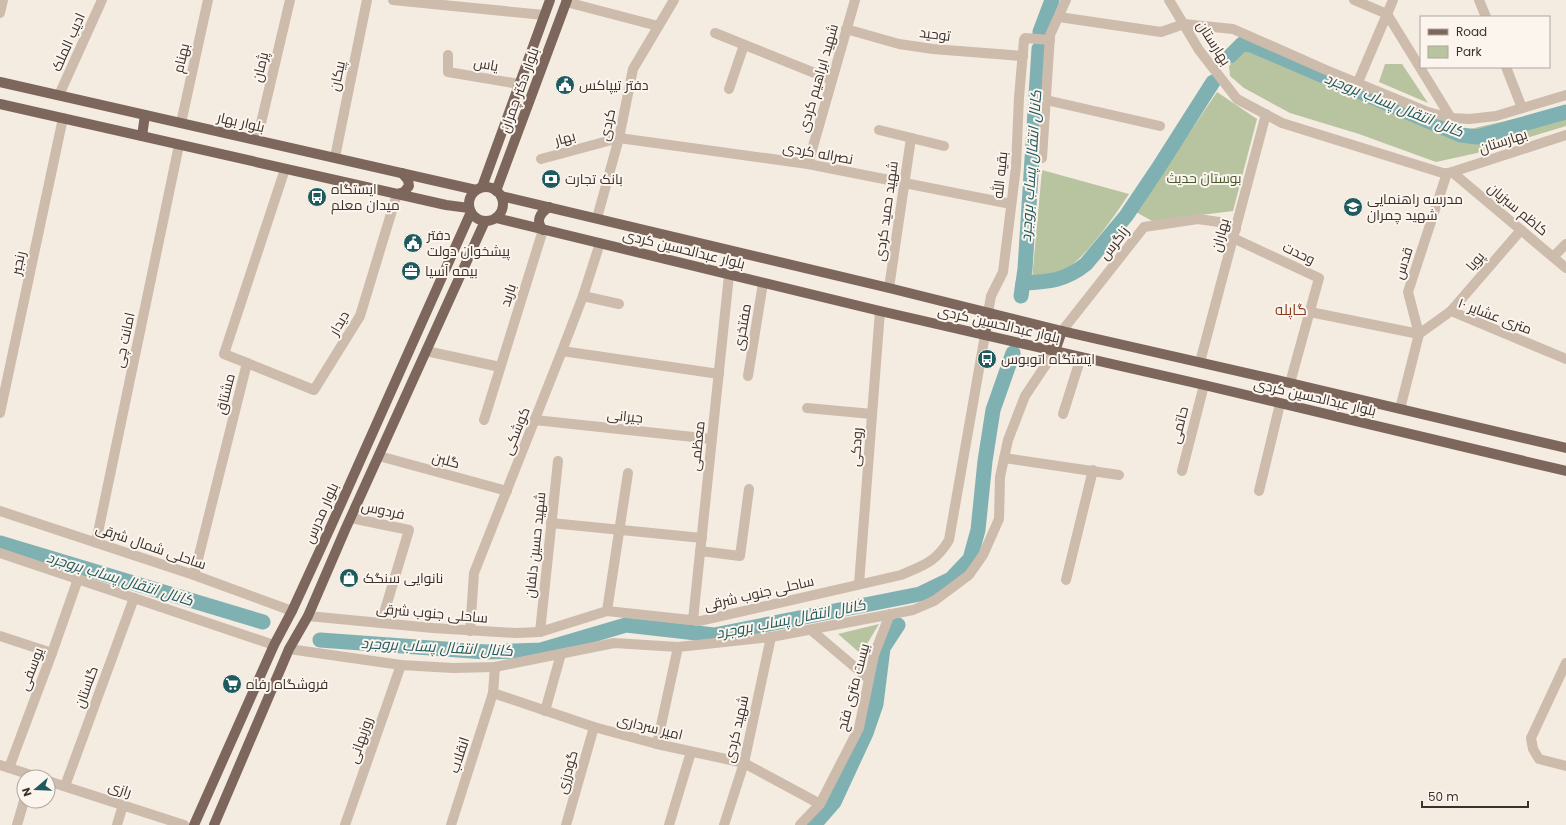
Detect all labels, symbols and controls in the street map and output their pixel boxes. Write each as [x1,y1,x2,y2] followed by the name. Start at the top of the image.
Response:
[46,9,90,75] street label: ادیب الملک
[1420,16,1550,68] legend
[1192,17,1236,69] street label: بهارستان
[793,21,843,135] street label: شهید ابراهیم کردی
[918,22,952,46] street label: توحید
[1456,23,1487,40] text: Road
[168,41,194,75] street label: بهنام
[1456,43,1483,60] text: Park
[494,45,544,135] street label: بلوار دکتر چمران
[247,50,273,84] street label: پژمان
[472,52,500,76] street label: یاس
[324,59,350,93] street label: پیکان
[1322,67,1467,142] water label: کانل انتقال پساب بروجرد
[554,74,576,96] public building icon: دفتر تیپاکس
[579,75,649,95] place label: دفتر تیپاکس
[1015,89,1046,243] water label: کانال انتقال پساب بروجرد
[214,107,267,137] street label: بلوار بهار
[594,107,620,143] street label: کردی
[1476,124,1530,158] street label: بهارستان
[551,126,578,151] street label: بهار
[781,137,855,169] street label: نصراله کردی
[988,151,1012,199] street label: بقیه الله
[869,160,903,262] street label: شهید حمید کردی
[540,168,562,190] bank icon: بانک تجارت
[1166,168,1242,188] park label: بوستان حدیث
[565,169,623,189] place label: بانک تجارت
[1483,178,1553,240] street label: کاظم سبزیان
[331,179,400,215] place label: ایستگاه میدان معلم
[306,186,328,208] bus stop icon: ایستگاه میدان معلم
[1367,189,1463,225] place label: مدرسه راهنمایی شهید چمران
[1342,196,1364,218] school or university icon: مدرسه راهنمایی شهید چمران
[1206,216,1234,254] street label: بهاران
[1094,222,1134,264] street label: زاگرس
[621,224,747,274] street label: بلوار عبدالحسین کردی
[426,225,510,261] place label: دفتر پیشخوان دولت
[402,232,424,254] public building icon: دفتر پیشخوان دولت
[1279,237,1319,269] street label: وحدت
[1388,244,1418,282] street label: قدس
[1461,247,1489,275] street label: پویا
[5,249,30,278] street label: رنجبر
[400,260,422,282] office icon: بیمه آسیا
[425,261,478,281] place label: بیمه آسیا
[495,281,521,309] street label: باربد
[1455,293,1535,339] street label: ۱۰ متری عشایر
[1275,299,1307,320] district label: گاپله
[936,300,1062,348] street label: بلوار عبدالحسین کردی
[728,302,756,352] street label: مفتخری
[323,307,354,340] street label: دیدار
[108,311,140,369] street label: امانت چی
[976,348,998,370] bus stop icon: ایستگاه اتوبوس
[1001,349,1095,369] place label: ایستگاه اتوبوس
[210,372,240,416] street label: مشتاق
[1252,373,1378,421] street label: بلوار عبدالحسین کردی
[497,404,535,458] street label: کوشکی
[606,404,644,428] street label: جیرانی
[1165,404,1193,446] street label: حاتمی
[684,420,710,472] street label: معظمی
[845,427,867,467] street label: رودکی
[430,447,462,473] street label: گلبن
[299,479,343,547] street label: بلوار مدرس
[519,491,551,599] street label: شهید حسین دلفان
[359,496,407,524] street label: فردوس
[93,518,209,574] street label: ساحلی شمال شرقی
[44,546,196,611] water label: کانال انتقال پساب بروجرد
[338,567,360,589] shop icon: نانوایی سنگک
[363,568,443,588] place label: نانوایی سنگک
[702,571,816,615] street label: ساحلی جنوب شرقی
[714,594,868,643] water label: کانال انتقال پساب بروجرد
[375,598,489,628] street label: ساحلی جنوب شرقی
[361,632,514,661] water label: کانال انتقال پساب بروجرد
[832,641,874,733] street label: بیست متری فتح
[14,644,48,693] street label: یوسفی
[69,663,103,711] street label: گلستان
[221,673,243,695] supermarket icon: فروشگاه رفاه
[246,674,328,694] place label: فروشگاه رفاه
[719,693,753,765] street label: شهید کردی
[615,709,685,745] street label: امیر سرداری
[343,714,377,766] street label: روزبهانی
[444,734,474,776] street label: انقلاب
[551,748,583,796] street label: گودرزی
[16,769,56,809] north arrow
[106,776,134,802] street label: رازی
[1422,783,1528,809] scale bar
[18,786,35,799] text: N
[1428,788,1459,805] text: 50 m

